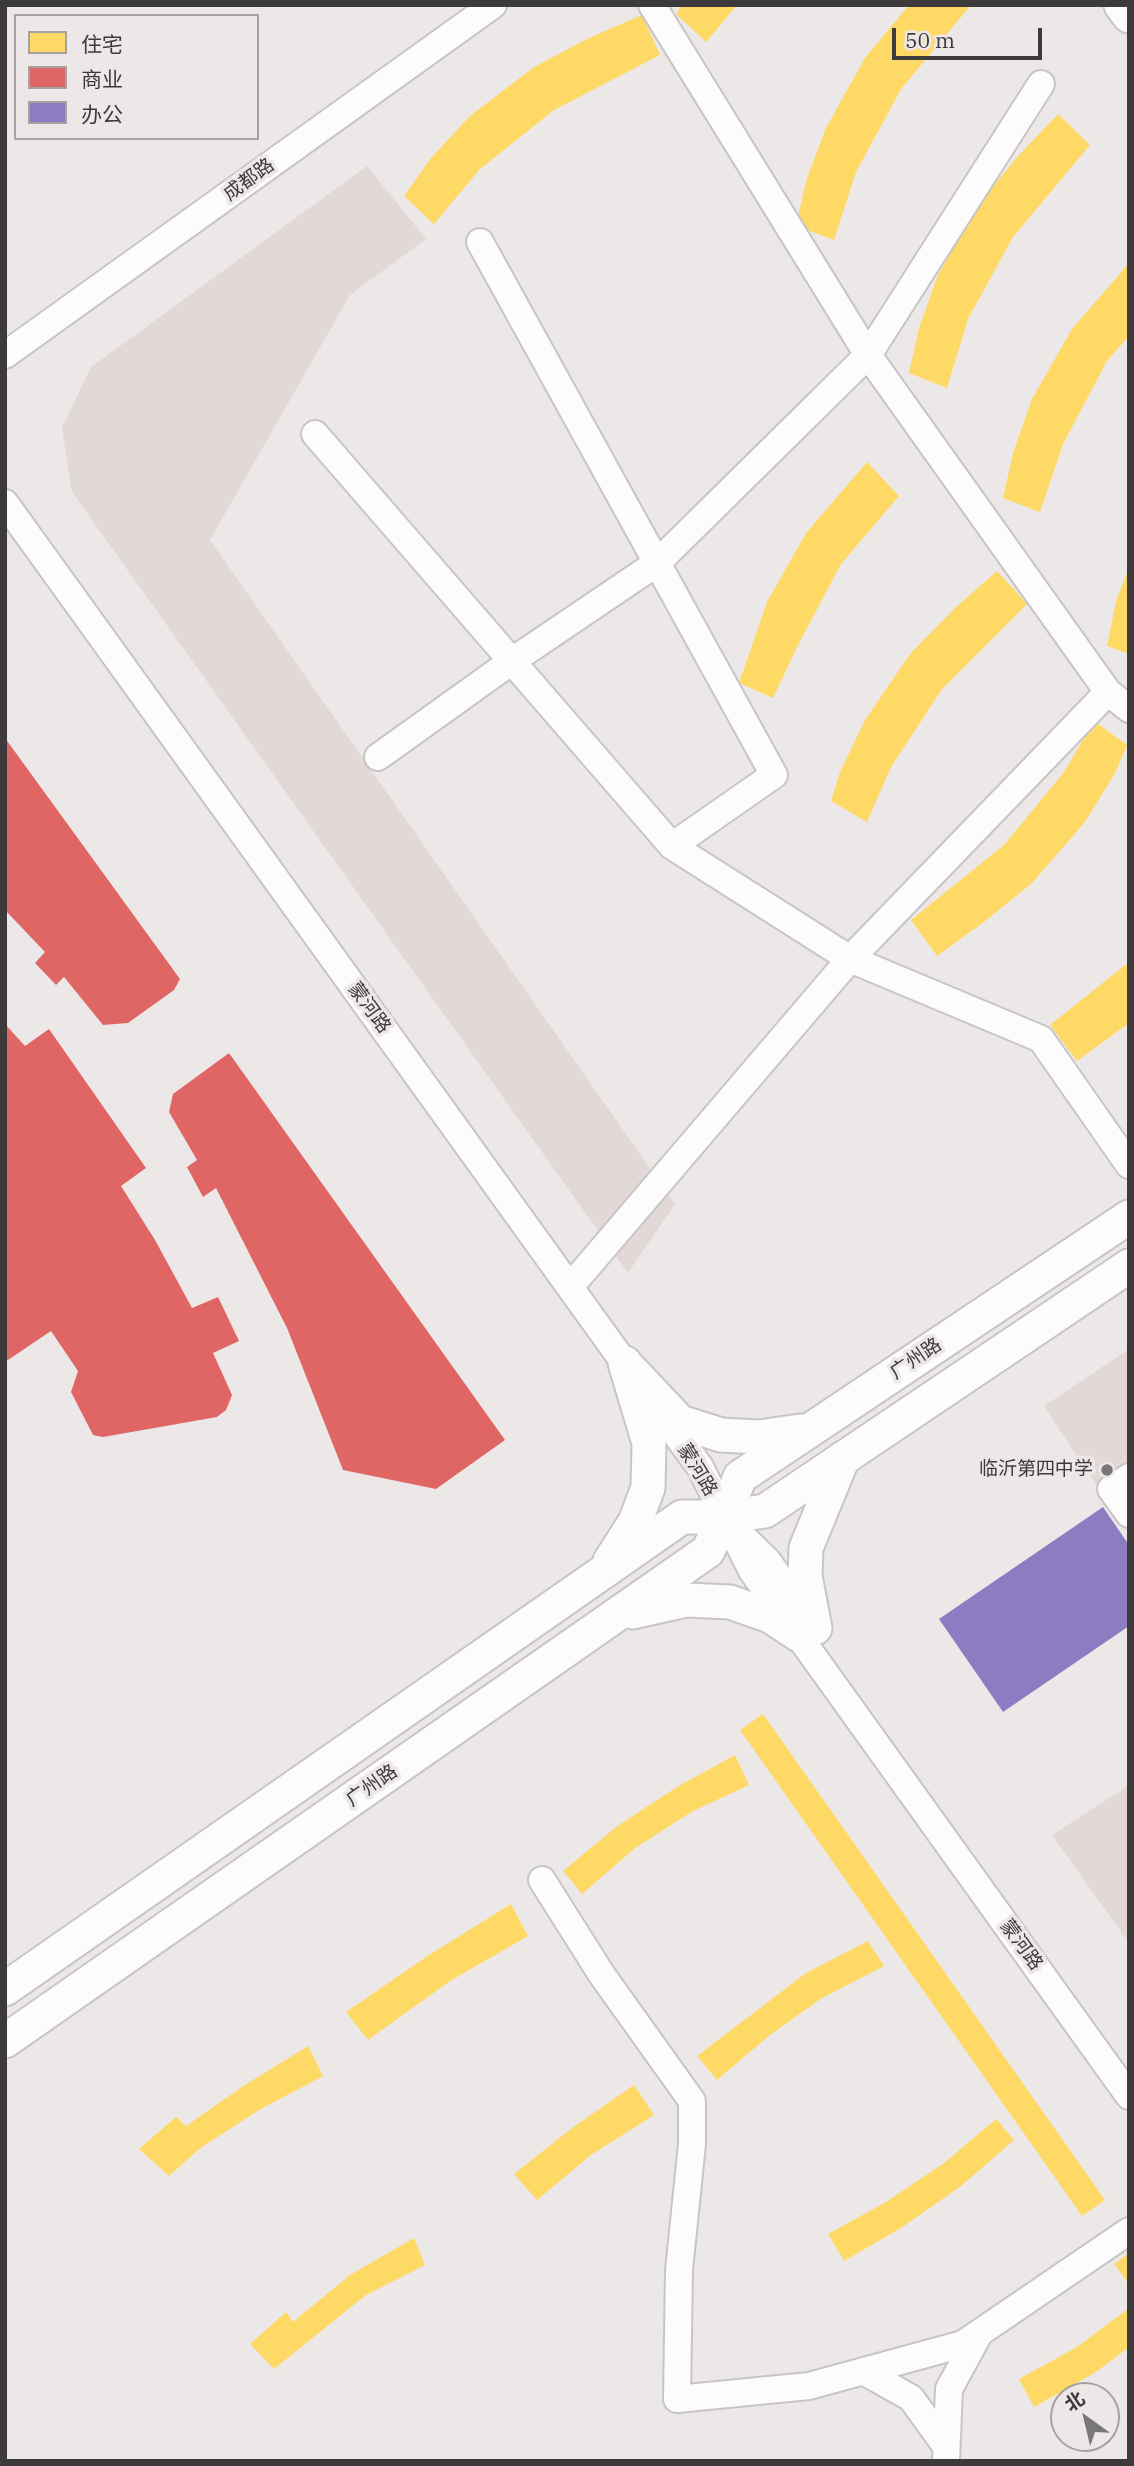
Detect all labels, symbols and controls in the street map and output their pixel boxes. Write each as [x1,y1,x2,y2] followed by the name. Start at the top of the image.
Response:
[14,14,259,140] legend
[896,14,1046,58] scale bar
[905,26,955,54] text: 50 m
[81,30,123,58] text: 住宅
[81,65,123,93] text: 商业
[81,100,123,128] text: 办公
[219,154,279,206] street label: 成都路
[343,978,395,1038] street label: 蒙河路
[886,1334,946,1384] street label: 广州路
[673,1440,721,1500] street label: 蒙河路
[979,1459,1093,1481] place label: 临沂第四中学
[1099,1462,1115,1478] marker: 临沂第四中学
[342,1760,402,1812] street label: 广州路
[995,1915,1047,1975] street label: 蒙河路
[1050,2382,1120,2452] north arrow
[1060,2386,1089,2417] text: 北

